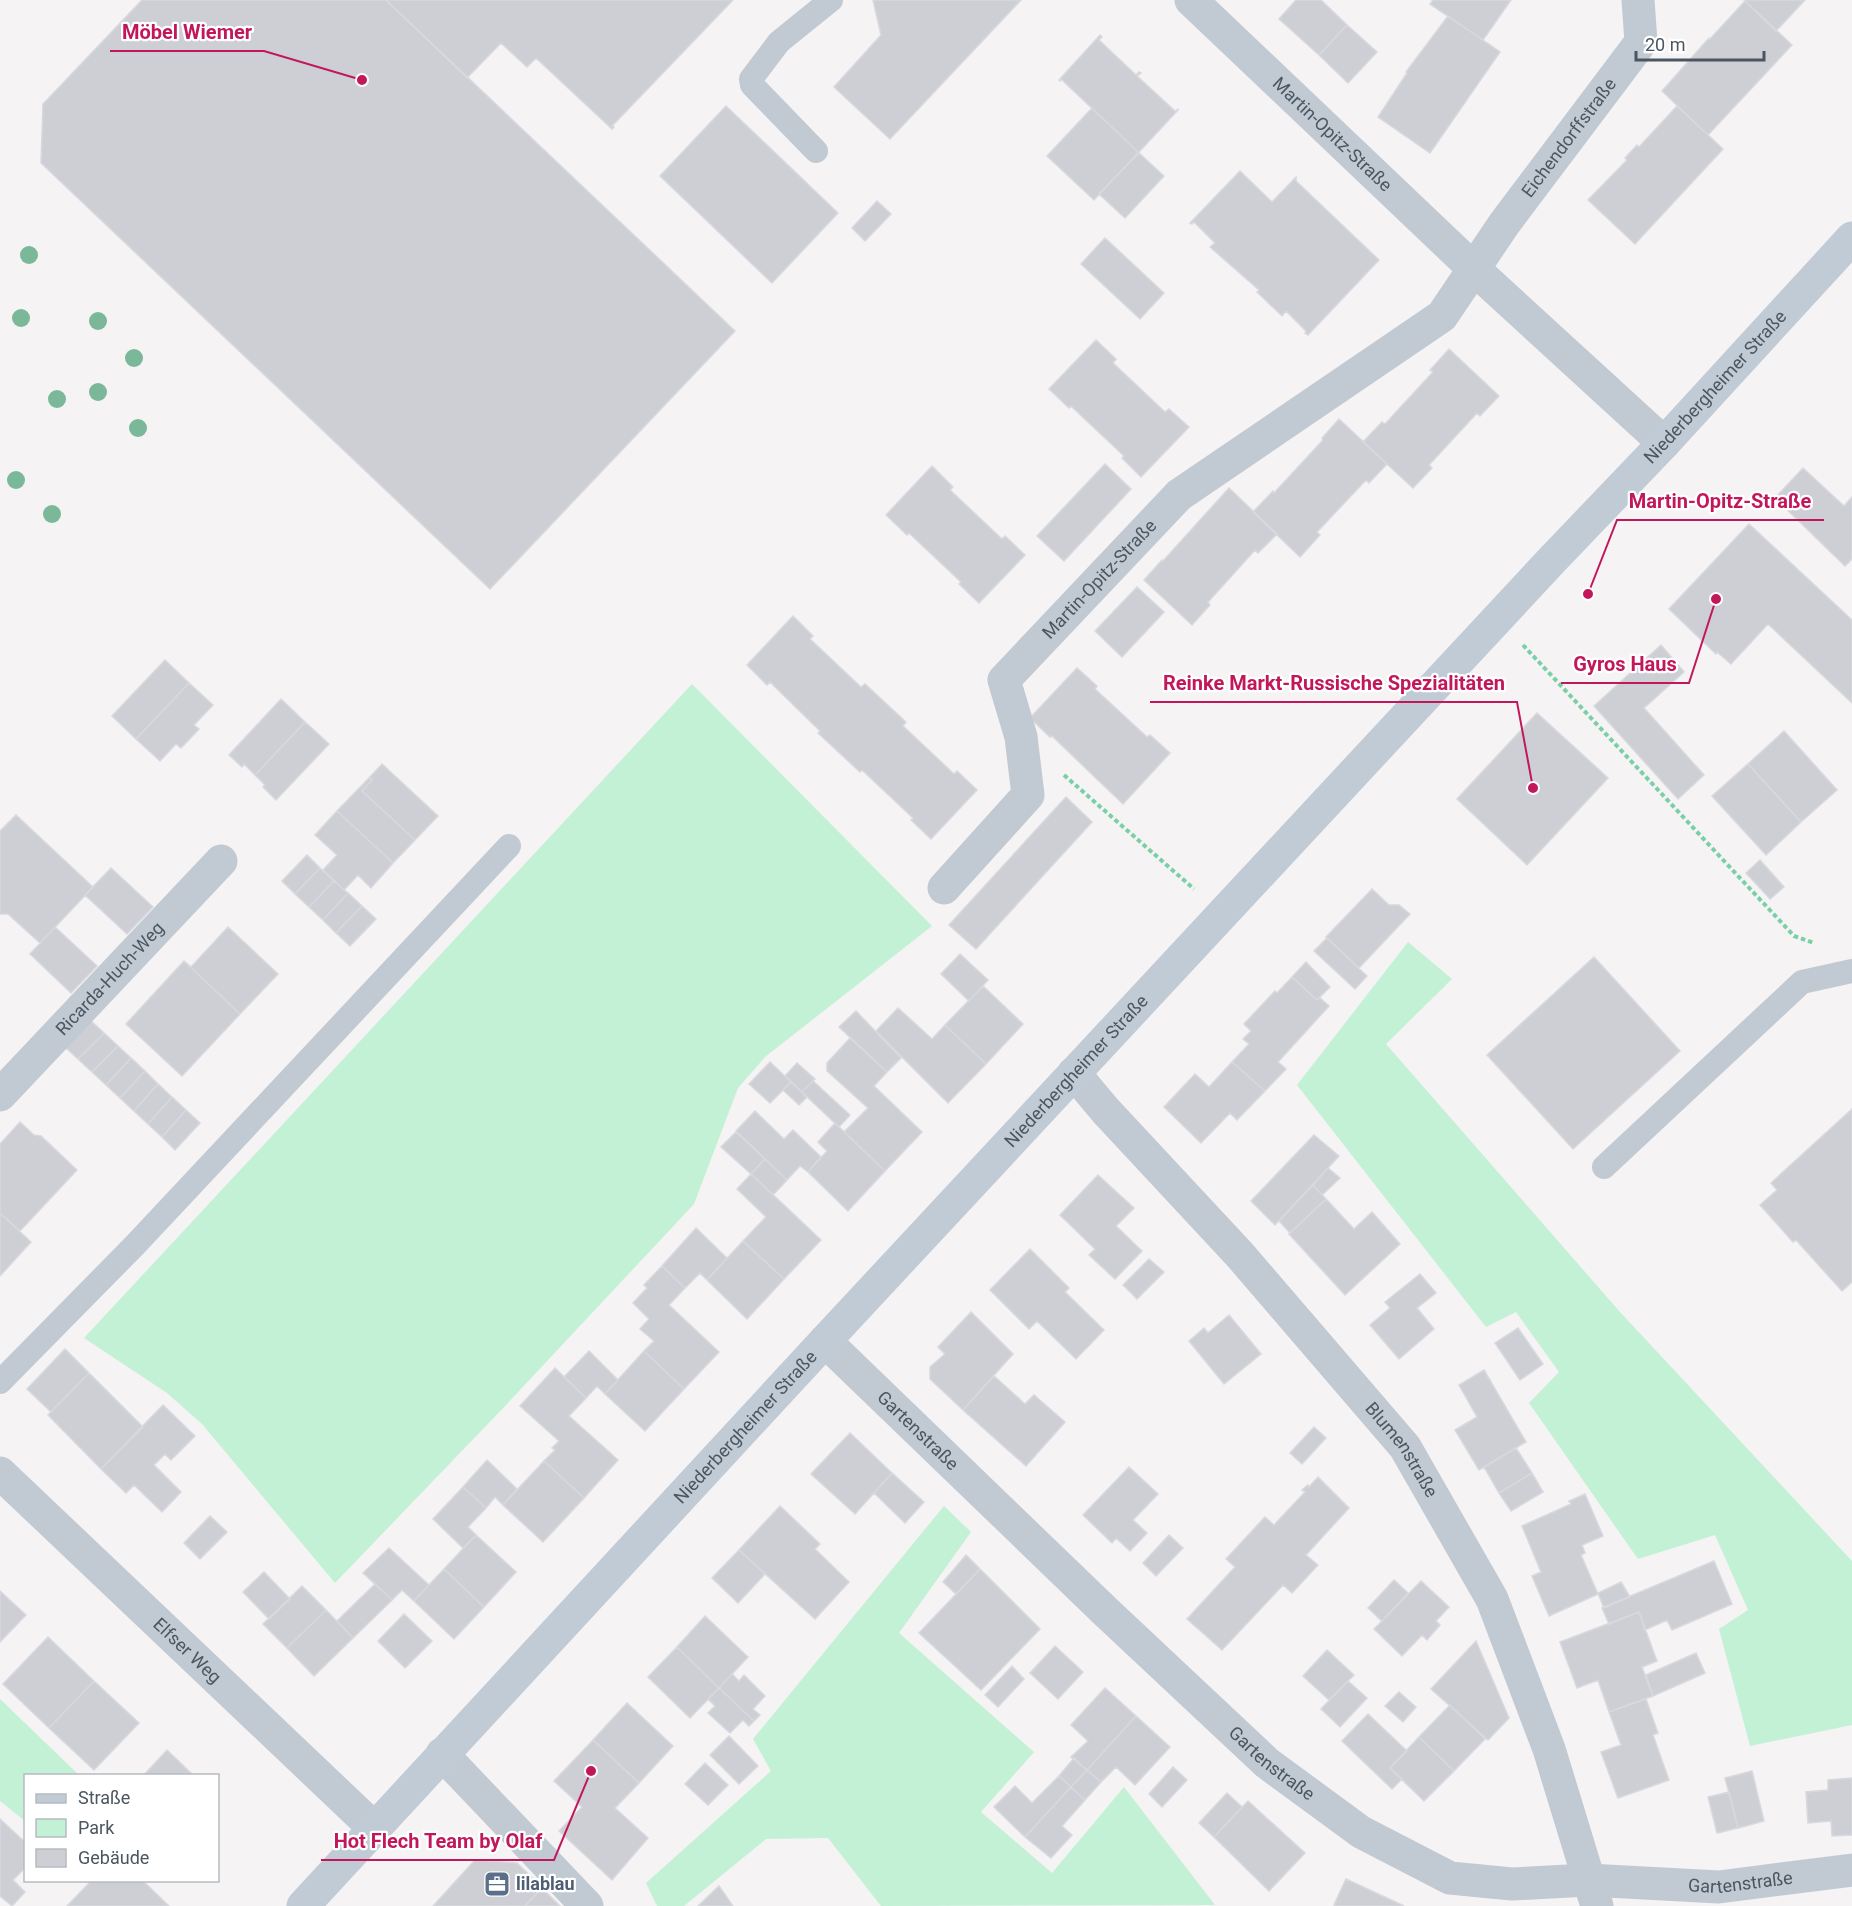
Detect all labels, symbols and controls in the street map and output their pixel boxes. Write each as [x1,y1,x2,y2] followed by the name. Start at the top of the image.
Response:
[110,13,264,51] callout: Möbel Wiemer
[122,20,253,44] text: Möbel Wiemer
[1636,24,1764,62] scale bar
[1645,34,1685,55] text: 20 m
[1269,73,1397,195] street label: Martin-Opitz-Straße
[1517,74,1620,201] street label: Eichendorffstraße
[1639,306,1790,468] street label: Niederbergheimer Straße
[1617,482,1824,520] callout: Martin-Opitz-Straße
[1629,489,1811,513] text: Martin-Opitz-Straße
[1038,515,1160,643] street label: Martin-Opitz-Straße
[1561,645,1689,683] callout: Gyros Haus
[1573,652,1677,676] text: Gyros Haus
[1150,664,1517,702] callout: Reinke Markt-Russische Spezialitäten
[1163,671,1505,695] text: Reinke Markt-Russische Spezialitäten
[51,917,168,1039] street label: Ricarda-Huch-Weg
[1000,990,1152,1151] street label: Niederbergheimer Straße
[669,1346,821,1508] street label: Niederbergheimer Straße
[873,1386,963,1474] street label: Gartenstraße
[1361,1398,1443,1501] street label: Blumenstraße
[149,1613,226,1687] street label: Elfser Weg
[1225,1722,1319,1804] street label: Gartenstraße
[24,1774,219,1882] legend
[78,1787,130,1808] text: Straße
[78,1817,115,1838] text: Park
[321,1822,554,1860] callout: Hot Flech Team by Olaf
[334,1829,543,1853] text: Hot Flech Team by Olaf
[78,1847,149,1868] text: Gebäude
[1688,1867,1794,1897] street label: Gartenstraße
[482,1869,512,1899] office icon: lilablau
[516,1873,575,1894] place label: lilablau

